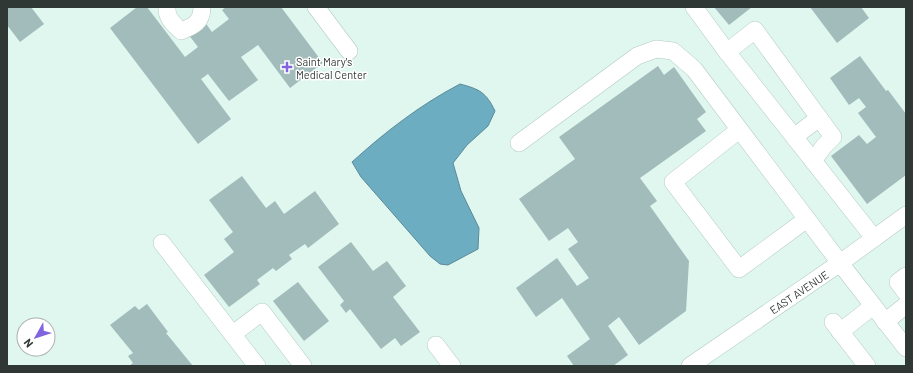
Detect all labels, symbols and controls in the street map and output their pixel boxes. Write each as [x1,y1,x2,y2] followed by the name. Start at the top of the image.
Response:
[296,55,367,81] place label: Saint Mary's Medical Center
[281,61,293,73] marker: Saint Mary's Medical Center
[767,267,831,316] street label: EAST AVENUE
[16,317,56,357] north arrow
[20,337,35,351] text: N

